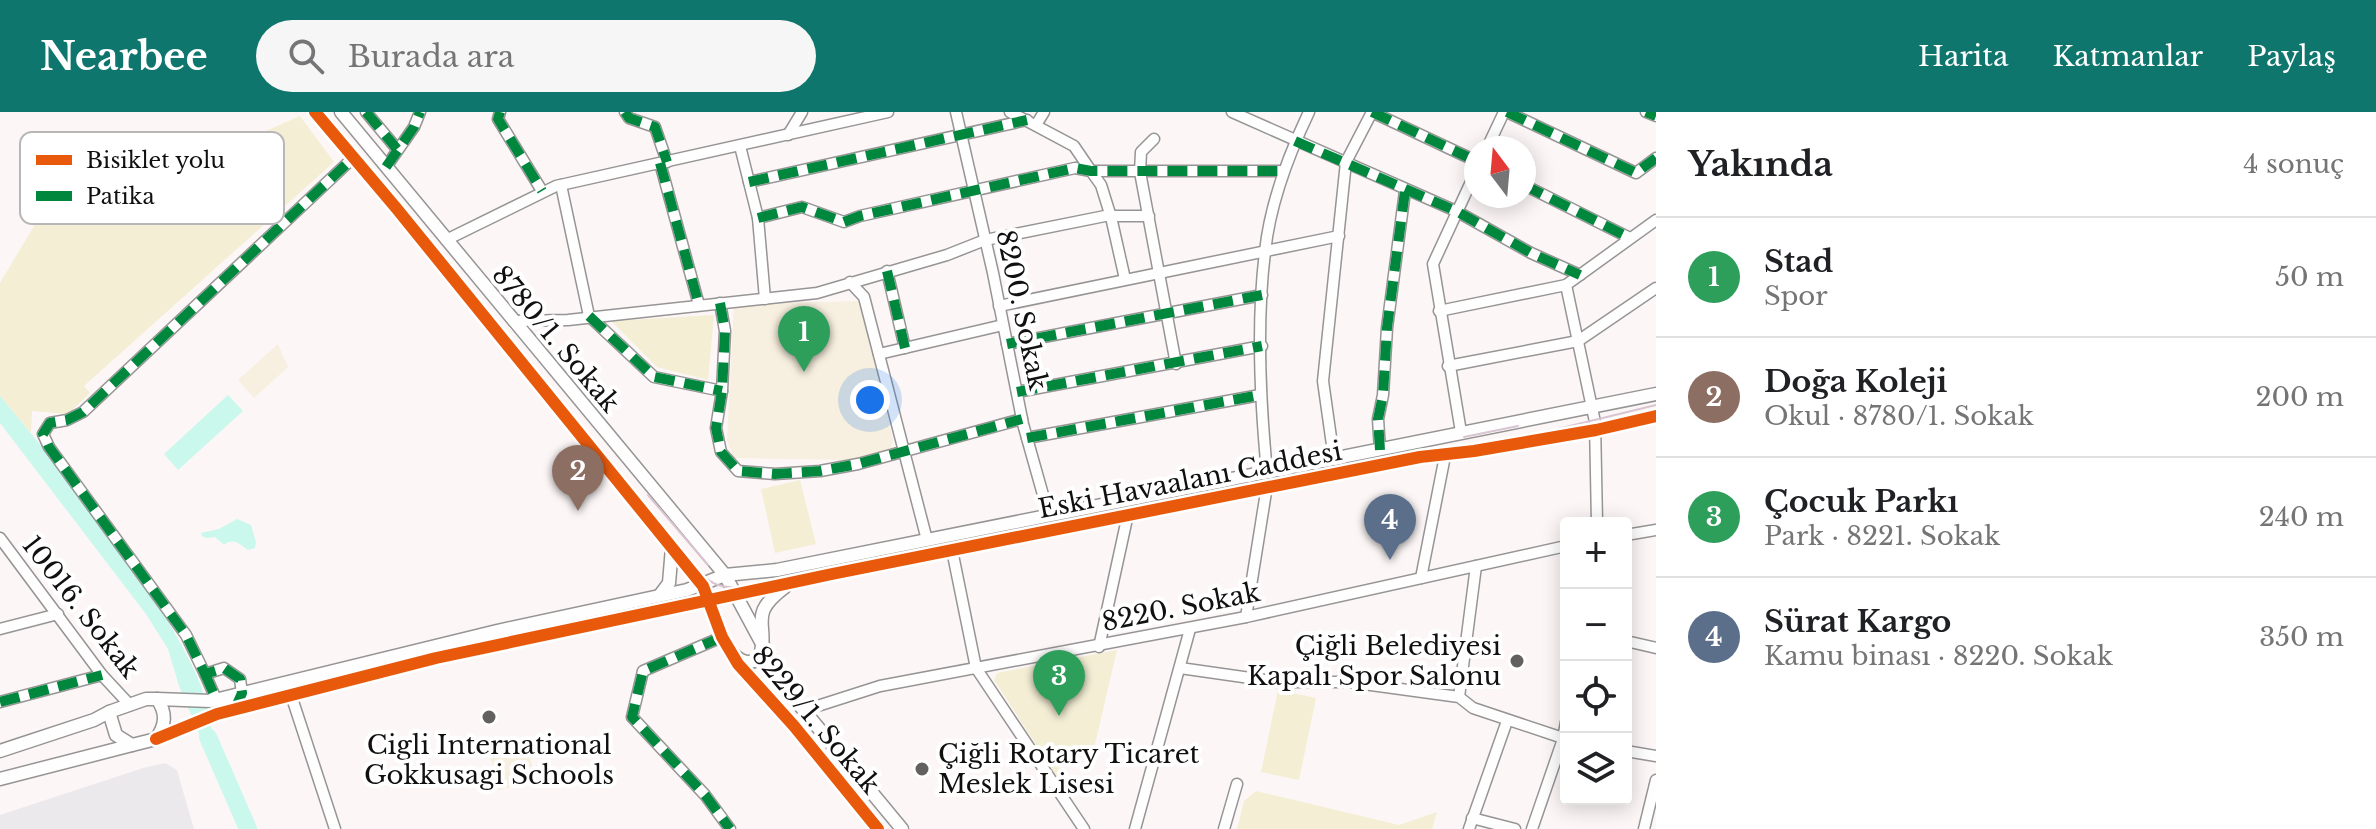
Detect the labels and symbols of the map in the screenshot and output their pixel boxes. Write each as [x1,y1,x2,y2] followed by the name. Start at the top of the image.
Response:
[20,132,284,224] legend
[1464,136,1536,208] north arrow
[86,147,225,174] text: Bisiklet yolu
[86,183,155,210] text: Patika
[989,227,1055,393] street label: 8200. Sokak
[485,259,627,419] street label: 8780/1. Sokak
[778,306,830,372] pin: 1
[850,380,890,420] your location
[1036,435,1345,525] street label: Eski Havaalanı Caddesi
[552,445,604,511] pin: 2
[1364,494,1416,560] pin: 4
[16,530,146,684] street label: 10016. Sokak
[1099,576,1263,638] street label: 8220. Sokak
[1247,630,1501,692] place label: Çiğli Belediyesi Kapalı Spor Salonu
[745,640,887,800] street label: 8229/1. Sokak
[1033,650,1085,716] pin: 3
[1508,652,1526,670] marker: Çiğli Belediyesi Kapalı Spor Salonu
[480,708,498,726] marker: Cigli International Gokkusagi Schools
[364,729,614,791] place label: Cigli International Gokkusagi Schools
[938,738,1200,800] place label: Çiğli Rotary Ticaret Meslek Lisesi
[913,760,931,778] marker: Çiğli Rotary Ticaret Meslek Lisesi

